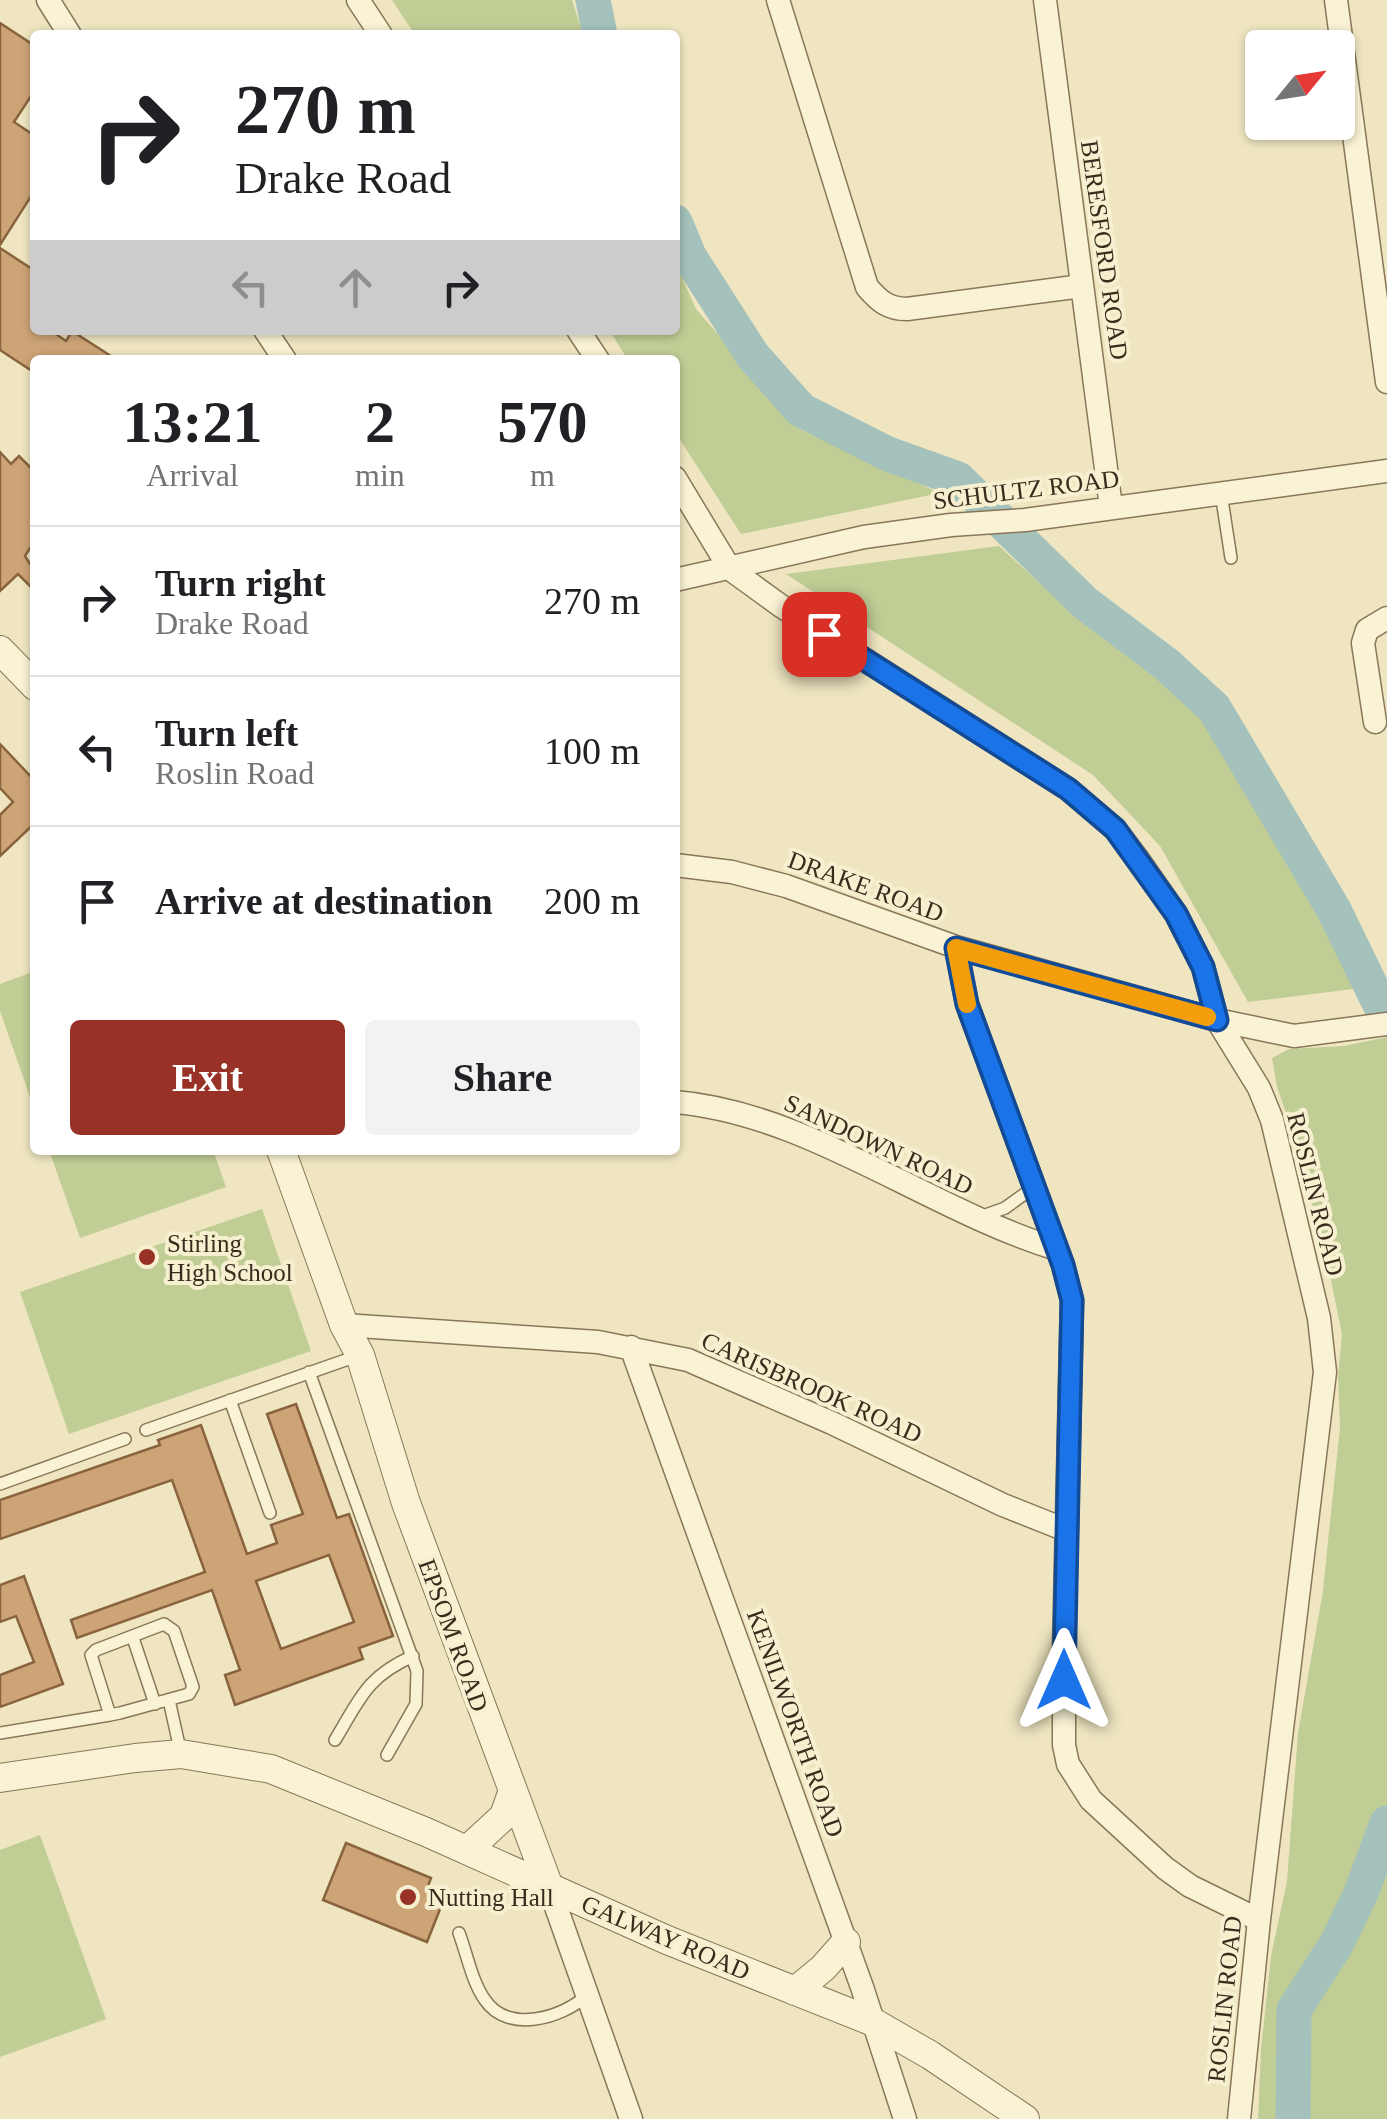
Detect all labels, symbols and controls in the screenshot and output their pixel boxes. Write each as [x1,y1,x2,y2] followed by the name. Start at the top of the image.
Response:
[1245,30,1355,140] north arrow
[1245,30,1355,140] map controls
[70,70,200,200] icon: right
[235,71,416,148] text: 270 m
[1076,138,1133,362] street label: BERESFORD ROAD
[235,153,451,203] text: Drake Road
[223,260,278,315] icon: left
[328,260,383,315] icon: ahead
[433,260,488,315] icon: right
[123,389,263,455] text: 13:21
[365,389,395,455] text: 2
[497,389,587,455] text: 570
[146,457,239,493] text: Arrival
[355,457,405,493] text: min
[530,457,555,493] text: m
[931,465,1121,514] street label: SCHULTZ ROAD
[155,562,326,604] text: Turn right
[70,574,125,629] icon: right
[544,580,640,622] text: 270 m
[782,592,867,677] pin
[155,605,309,641] text: Drake Road
[797,607,852,662] icon: arrive
[155,712,298,754] text: Turn left
[70,724,125,779] icon: left
[544,730,640,772] text: 100 m
[155,755,314,791] text: Roslin Road
[785,846,947,927] street label: DRAKE ROAD
[70,874,125,929] icon: arrive
[155,880,493,922] text: Arrive at destination
[544,880,640,922] text: 200 m
[70,1020,345,1135] button: Exit
[365,1020,640,1135] button: Share
[780,1089,977,1200] street label: SANDOWN ROAD
[1282,1110,1349,1279] street label: ROSLIN ROAD
[167,1230,293,1286] place label: Stirling High School
[136,1246,158,1268] marker: Stirling High School
[697,1327,926,1448] street label: CARISBROOK ROAD
[413,1555,494,1715] street label: EPSOM ROAD
[742,1606,849,1841] street label: KENILWORTH ROAD
[1012,1628,1116,1732] position arrow
[428,1884,554,1911] place label: Nutting Hall
[397,1886,419,1908] marker: Nutting Hall
[578,1890,754,1985] street label: GALWAY ROAD
[1202,1914,1247,2084] street label: ROSLIN ROAD

